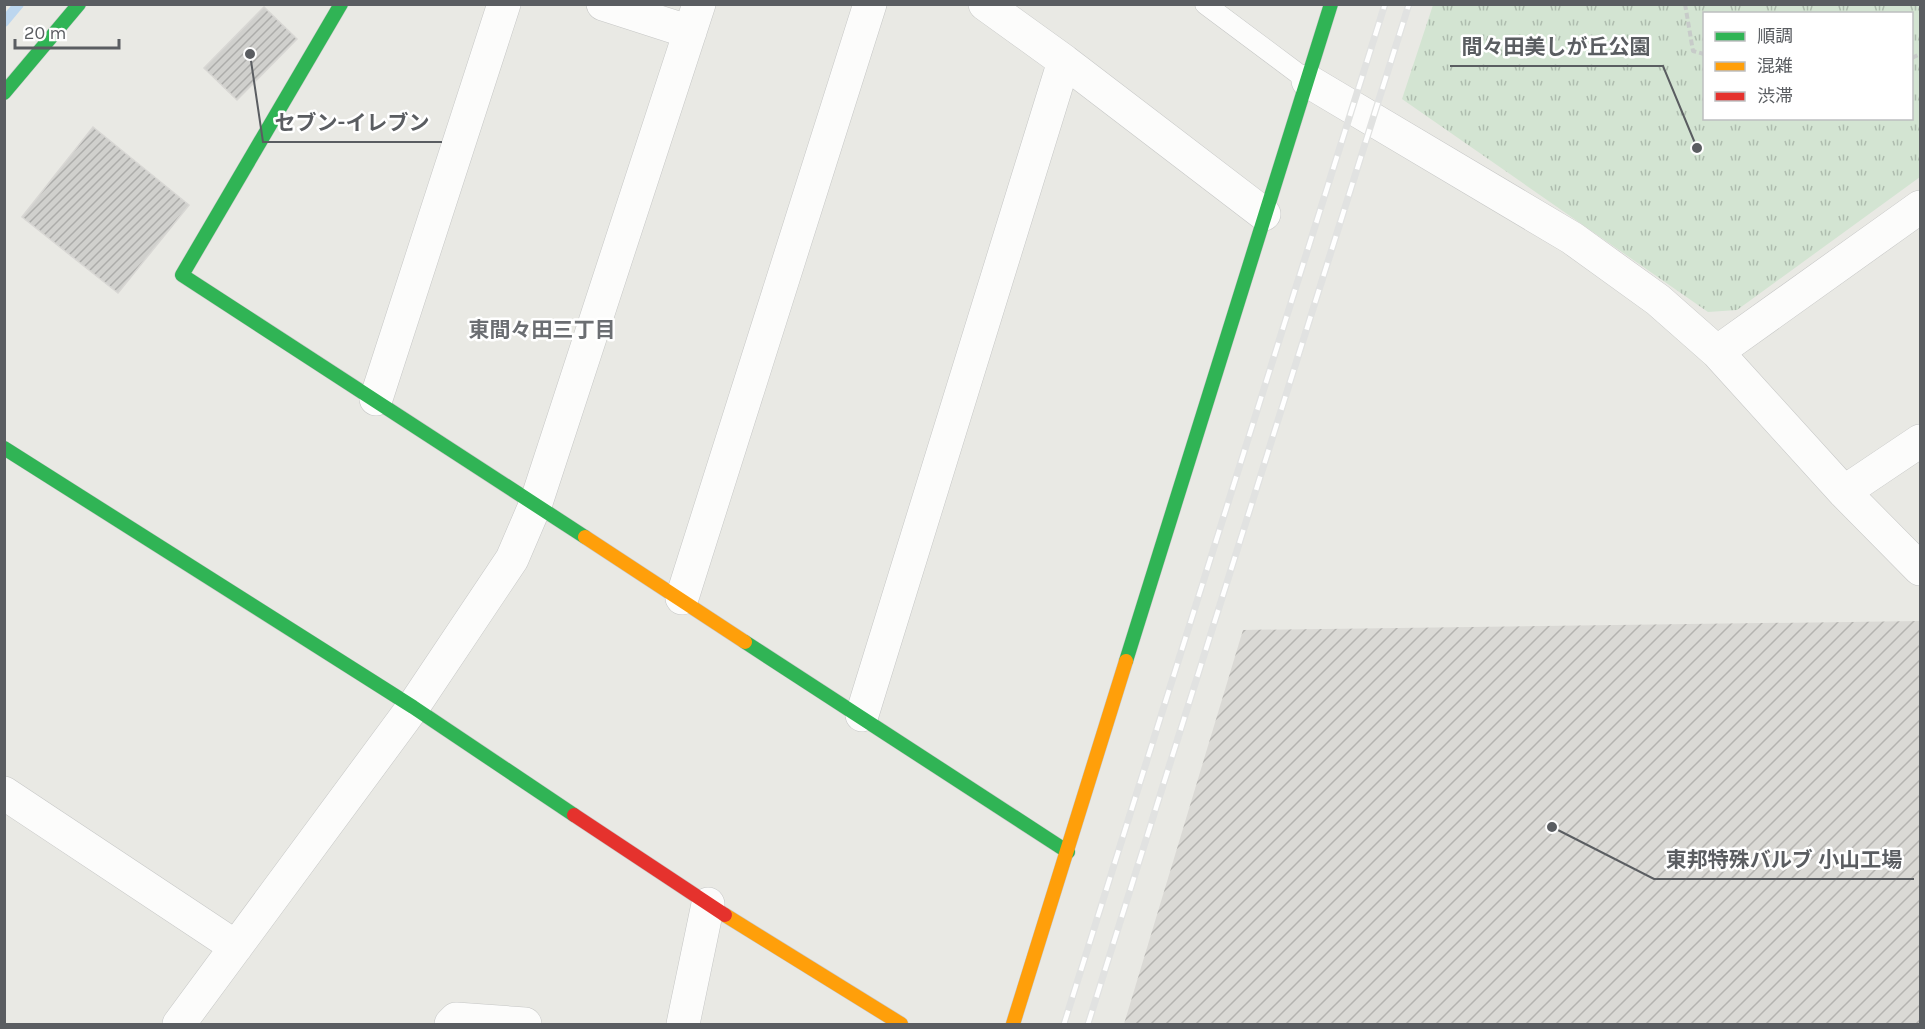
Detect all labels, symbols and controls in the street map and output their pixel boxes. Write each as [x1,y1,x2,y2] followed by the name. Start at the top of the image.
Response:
[15,12,118,50] scale bar
[1703,12,1913,120] legend
[24,22,66,44] text: 20 m
[1757,25,1793,47] text: 順調
[1450,27,1663,66] callout: 間々田美しが丘公園
[1462,35,1651,59] text: 間々田美しが丘公園
[1757,55,1793,77] text: 混雑
[1757,85,1793,107] text: 渋滞
[263,103,442,142] callout: セブン-イレブン
[275,111,429,135] text: セブン-イレブン
[469,318,616,342] district label: 東間々田三丁目
[1654,840,1914,879] callout: 東邦特殊バルブ 小山工場
[1666,848,1902,872] text: 東邦特殊バルブ 小山工場

